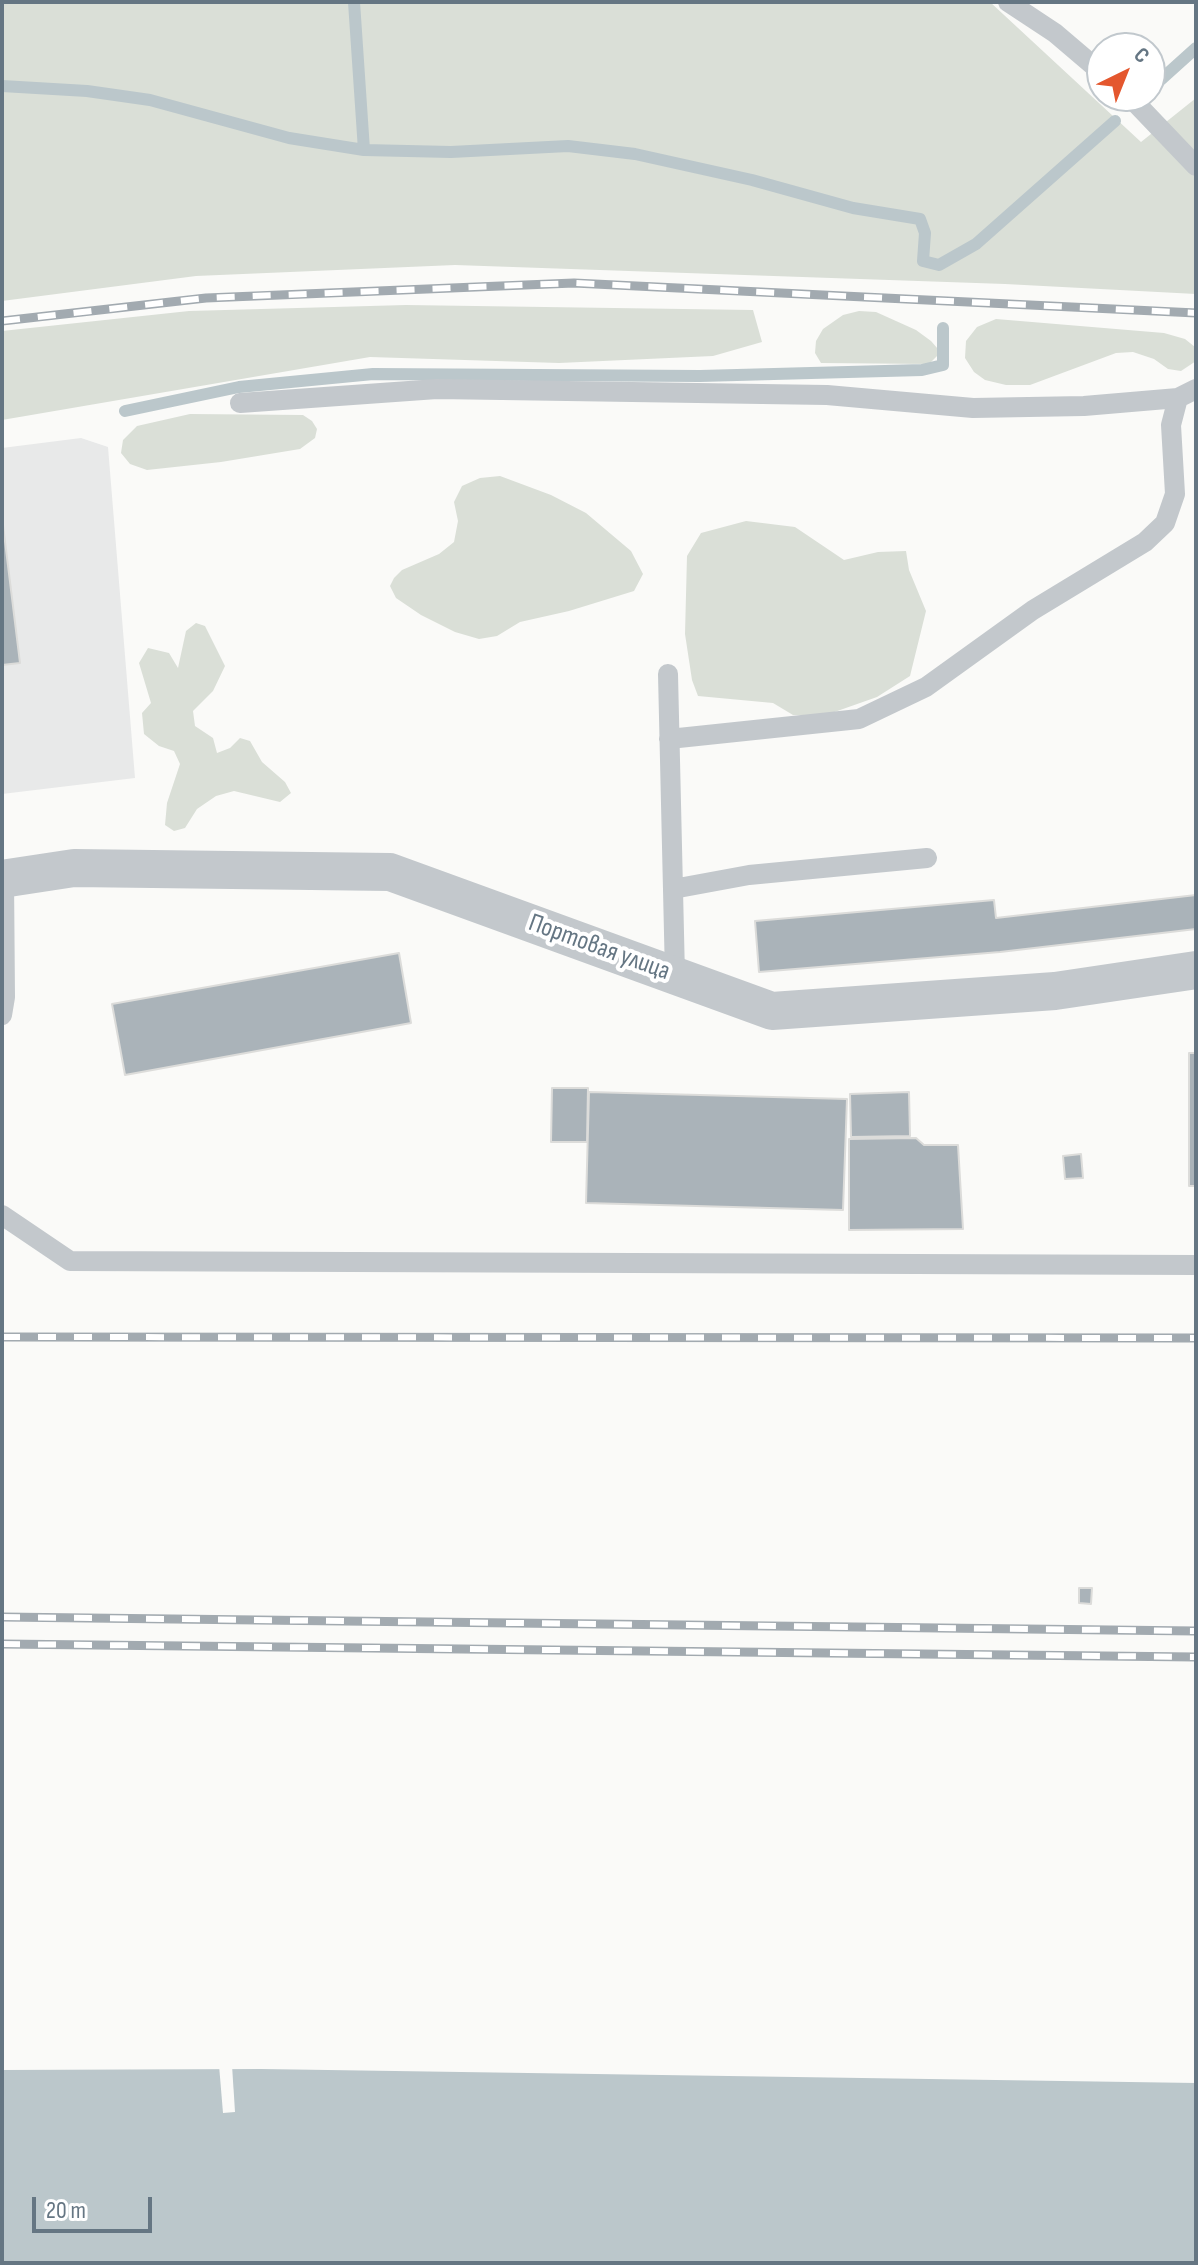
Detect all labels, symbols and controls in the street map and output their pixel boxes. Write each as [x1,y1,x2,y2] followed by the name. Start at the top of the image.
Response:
[1086,32,1166,112] north arrow
[1128,42,1155,69] text: С
[524,908,674,988] street label: Портовая улица
[36,2181,156,2231] scale bar
[46,2196,86,2225] text: 20 m

